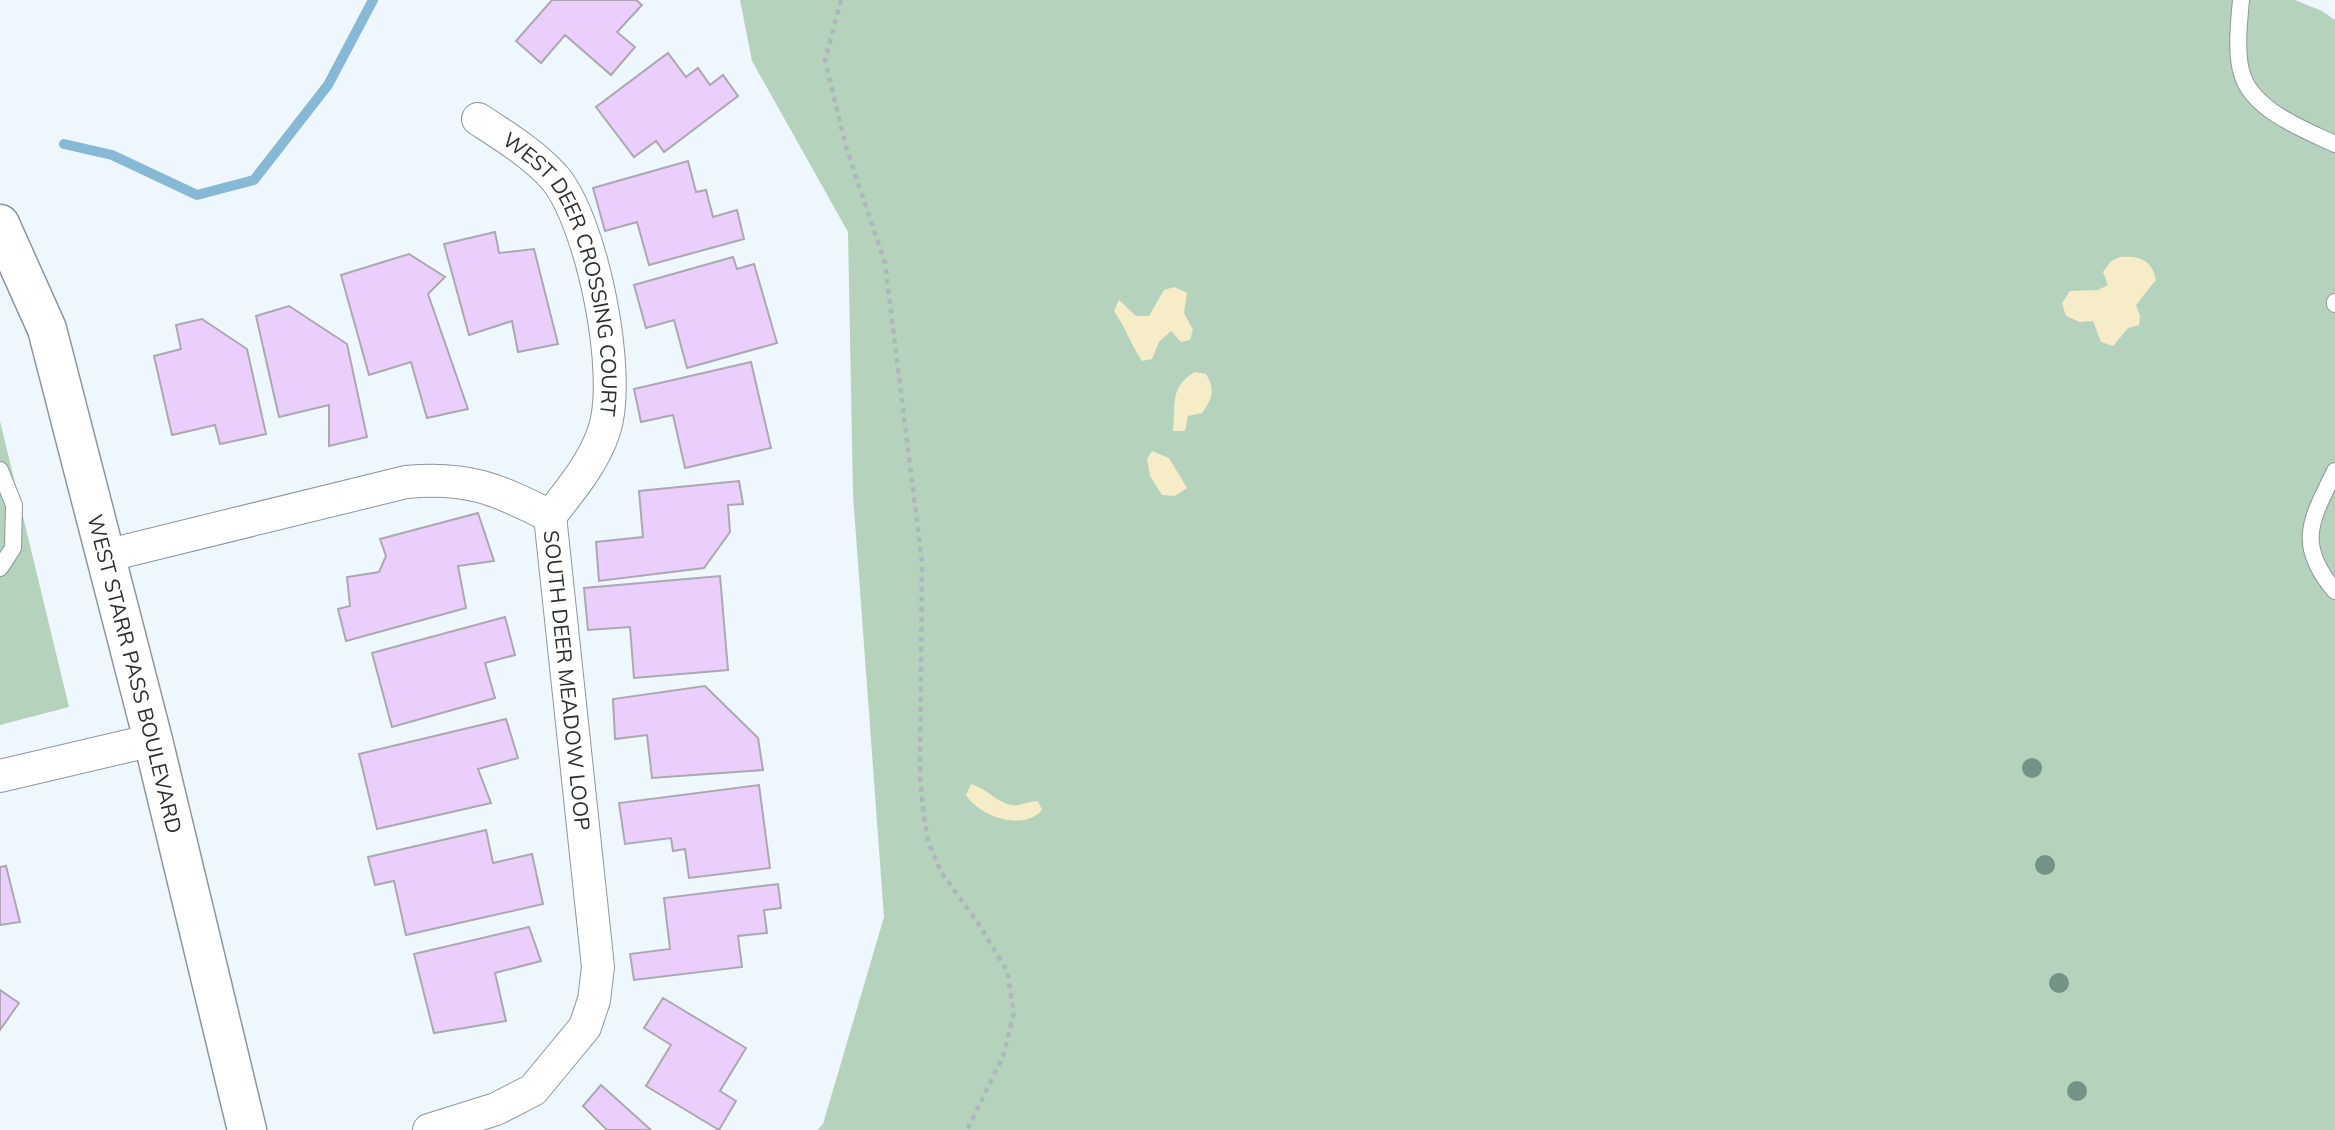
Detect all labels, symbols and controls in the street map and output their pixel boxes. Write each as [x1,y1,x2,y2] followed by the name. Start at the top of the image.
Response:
[498,126,623,418] street label: WEST DEER CROSSING COURT
[82,512,188,836] street label: WEST STARR PASS BOULEVARD
[539,529,596,832] street label: SOUTH DEER MEADOW LOOP

